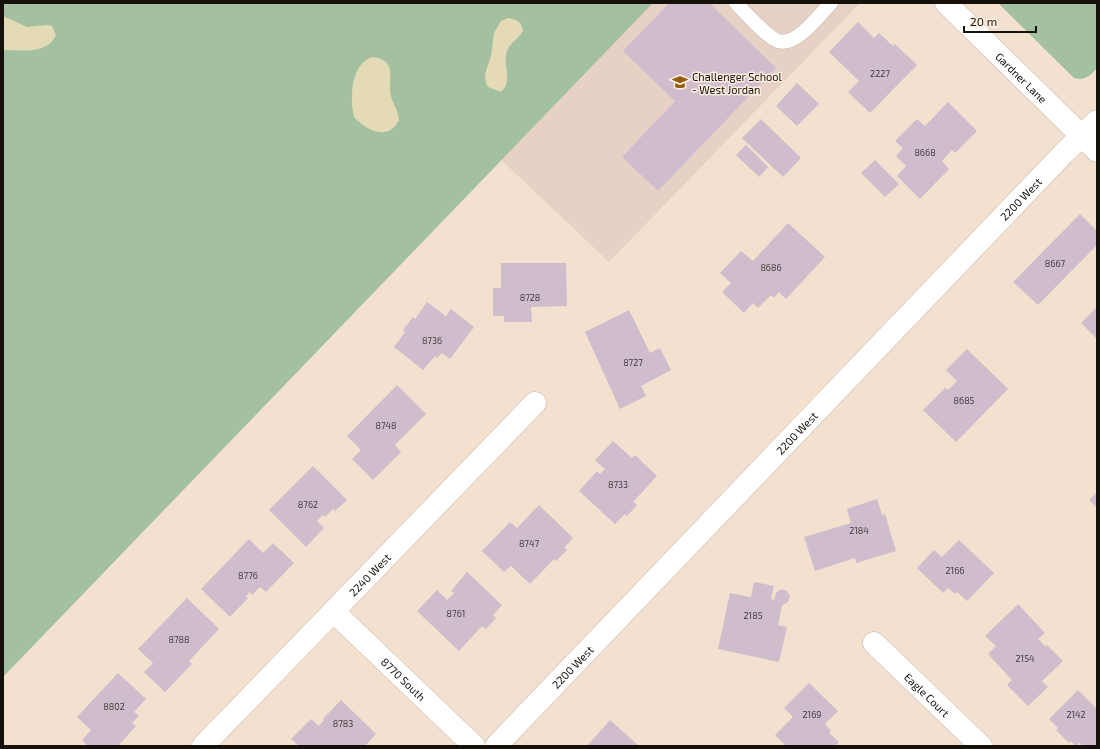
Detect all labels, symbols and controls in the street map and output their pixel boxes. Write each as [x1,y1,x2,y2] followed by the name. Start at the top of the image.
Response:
[964,8,1036,34] scale bar
[970,14,997,28] text: 20 m
[993,49,1050,105] street label: Gardner Lane
[870,68,890,79] house number: 2227
[692,70,783,96] place label: Challenger School - West Jordan
[671,73,689,91] school or university icon: Challenger School - West Jordan
[914,147,936,158] house number: 8668
[997,175,1044,223] street label: 2200 West
[1045,258,1066,269] house number: 8667
[760,262,782,273] house number: 8686
[520,292,540,303] house number: 8728
[422,335,442,346] house number: 8736
[623,357,643,368] house number: 8727
[954,395,975,406] house number: 8685
[773,409,820,457] street label: 2200 West
[375,420,397,431] house number: 8748
[608,479,628,490] house number: 8733
[298,499,318,510] house number: 8762
[849,525,869,536] house number: 2184
[519,538,539,549] house number: 8747
[346,550,393,598] street label: 2240 West
[946,565,964,576] house number: 2166
[238,570,258,581] house number: 8776
[447,608,465,619] house number: 8761
[744,610,763,621] house number: 2185
[169,634,190,645] house number: 8788
[549,643,595,691] street label: 2200 West
[1016,653,1035,664] house number: 2154
[379,655,429,703] street label: 8770 South
[902,670,953,719] street label: Eagle Court
[103,701,125,712] house number: 8802
[803,709,821,720] house number: 2169
[1066,709,1086,720] house number: 2142
[333,718,353,729] house number: 8783

